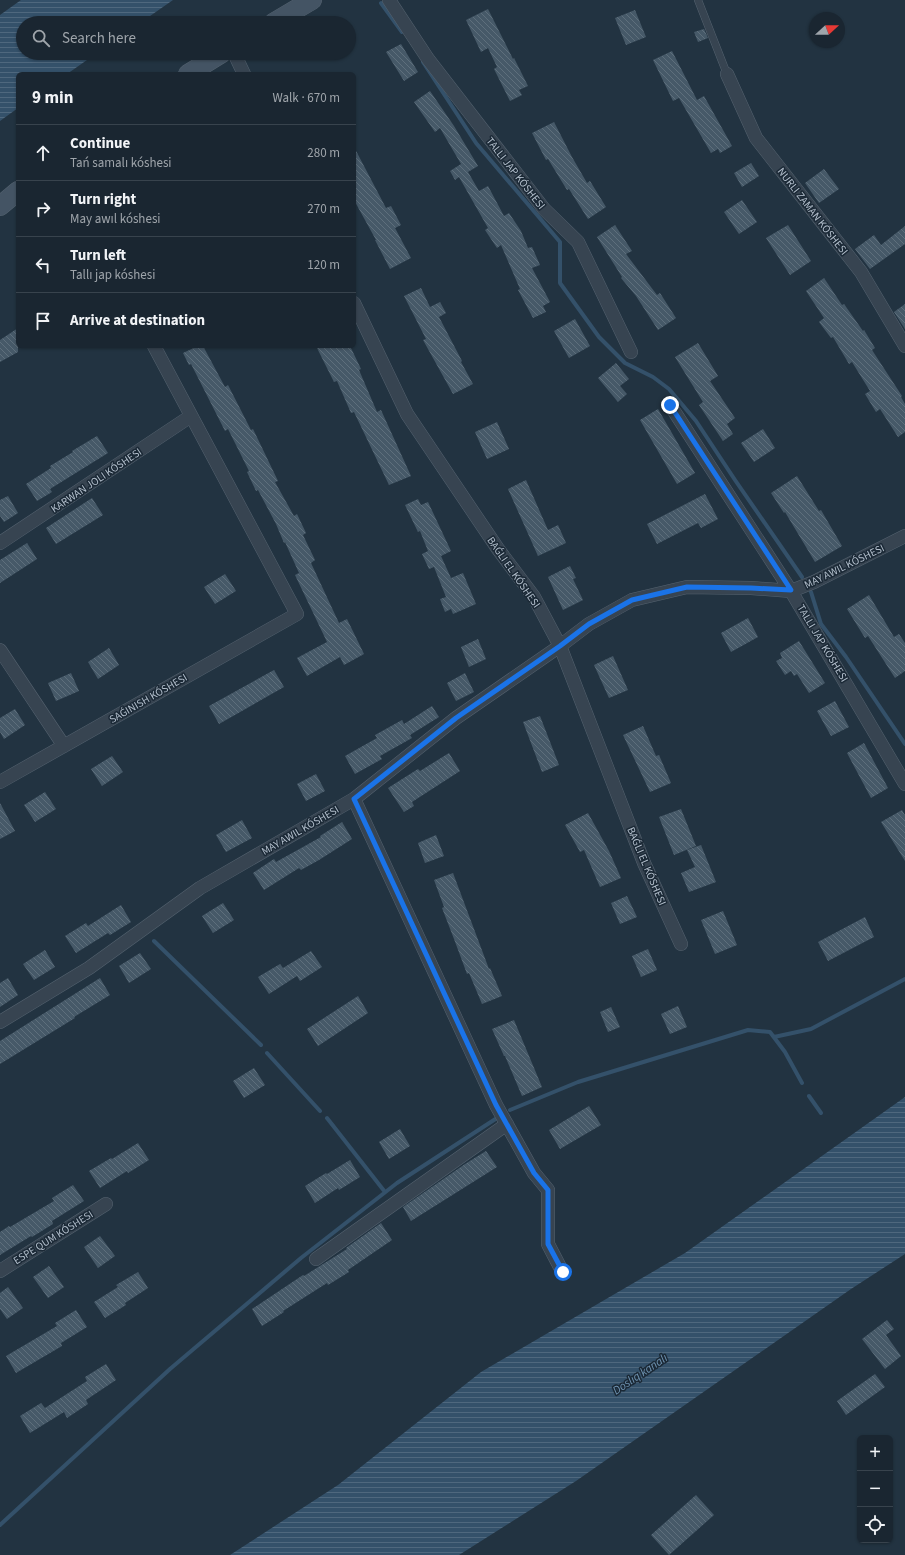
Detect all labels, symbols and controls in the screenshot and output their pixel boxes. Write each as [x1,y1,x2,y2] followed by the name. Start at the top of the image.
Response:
[809,12,845,48] north arrow
[16,16,356,60] search box
[30,27,52,49] icon: search
[62,28,136,49] text: Search here
[32,86,73,110] text: 9 min
[272,89,340,107] text: Walk · 670 m
[70,133,130,154] text: Continue
[483,134,549,213] street label: TALLI JAP KÓSHESI
[32,142,54,164] icon: ahead
[307,144,340,162] text: 280 m
[70,154,172,172] text: Tań samalı kóshesi
[774,164,851,258] street label: NURLI ZAMAN KÓSHESI
[70,189,136,210] text: Turn right
[32,198,54,220] icon: right
[307,200,340,218] text: 270 m
[70,210,161,228] text: May awıl kóshesi
[70,245,126,266] text: Turn left
[32,254,54,276] icon: left
[307,256,340,274] text: 120 m
[70,266,155,284] text: Tallı jap kóshesi
[32,310,54,332] icon: arrive
[70,310,205,331] text: Arrive at destination
[661,396,679,414] route end
[48,444,145,516] street label: KARWAN JOLI KÓSHESI
[483,534,544,611] street label: BAǴLI EL KÓSHESI
[802,541,887,592] street label: MAY AWIL KÓSHESI
[793,602,852,685] street label: TALLI JAP KÓSHESI
[107,670,190,727] street label: SAǴINISH KÓSHESI
[259,802,342,859] street label: MAY AWIL KÓSHESI
[623,825,670,908] street label: BAǴLI EL KÓSHESI
[10,1207,96,1268] street label: ESPE QUM KÓSHESI
[554,1263,572,1281] route start
[609,1350,671,1399] water label: Doslıq kanalı
[857,1435,893,1543] map controls
[857,1435,893,1471] button: +
[857,1471,893,1507] button: −
[857,1507,893,1543] button: locate

